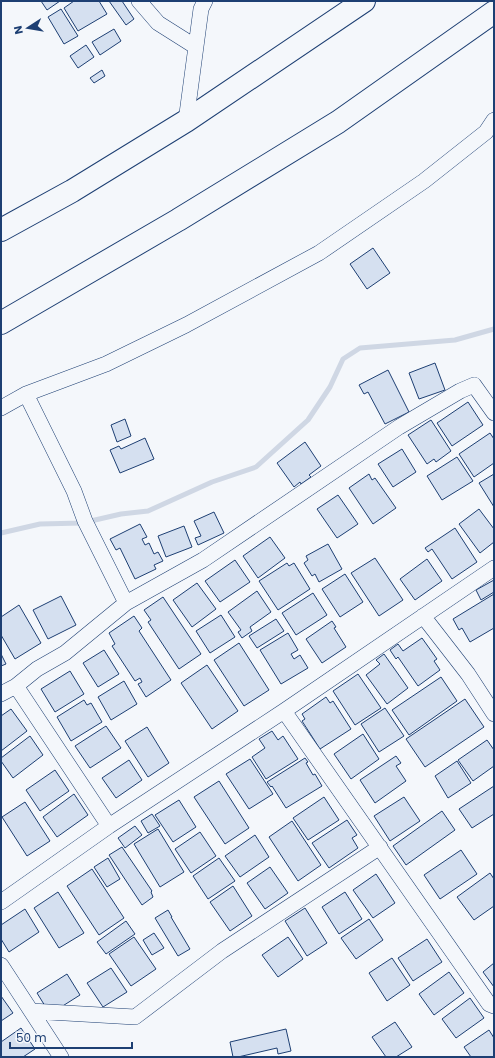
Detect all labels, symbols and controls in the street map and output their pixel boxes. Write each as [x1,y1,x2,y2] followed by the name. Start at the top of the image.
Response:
[8,8,48,48] north arrow
[10,24,27,36] text: N
[10,1024,132,1050] scale bar
[16,1029,47,1046] text: 50 m

